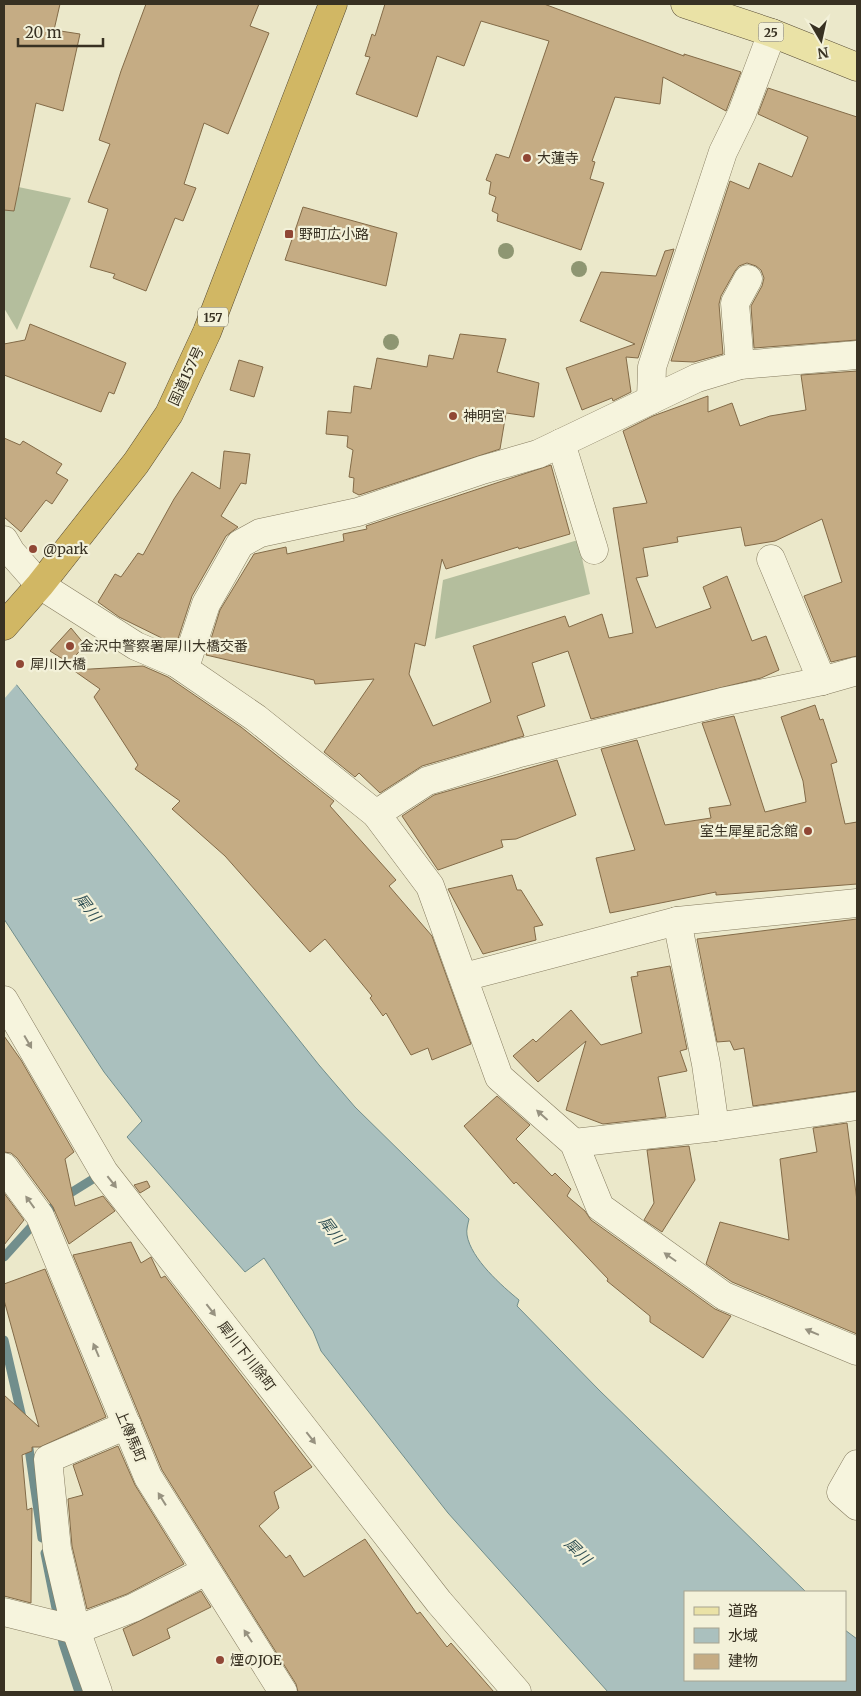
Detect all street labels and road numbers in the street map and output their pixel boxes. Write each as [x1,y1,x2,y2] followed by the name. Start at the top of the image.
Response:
[758,22,784,42] road number: 25
[198,308,228,326] road number: 157
[164,343,208,409] street label: 国道157号
[214,1317,280,1395] street label: 犀川下川除町
[112,1407,150,1465] street label: 上傳馬町

